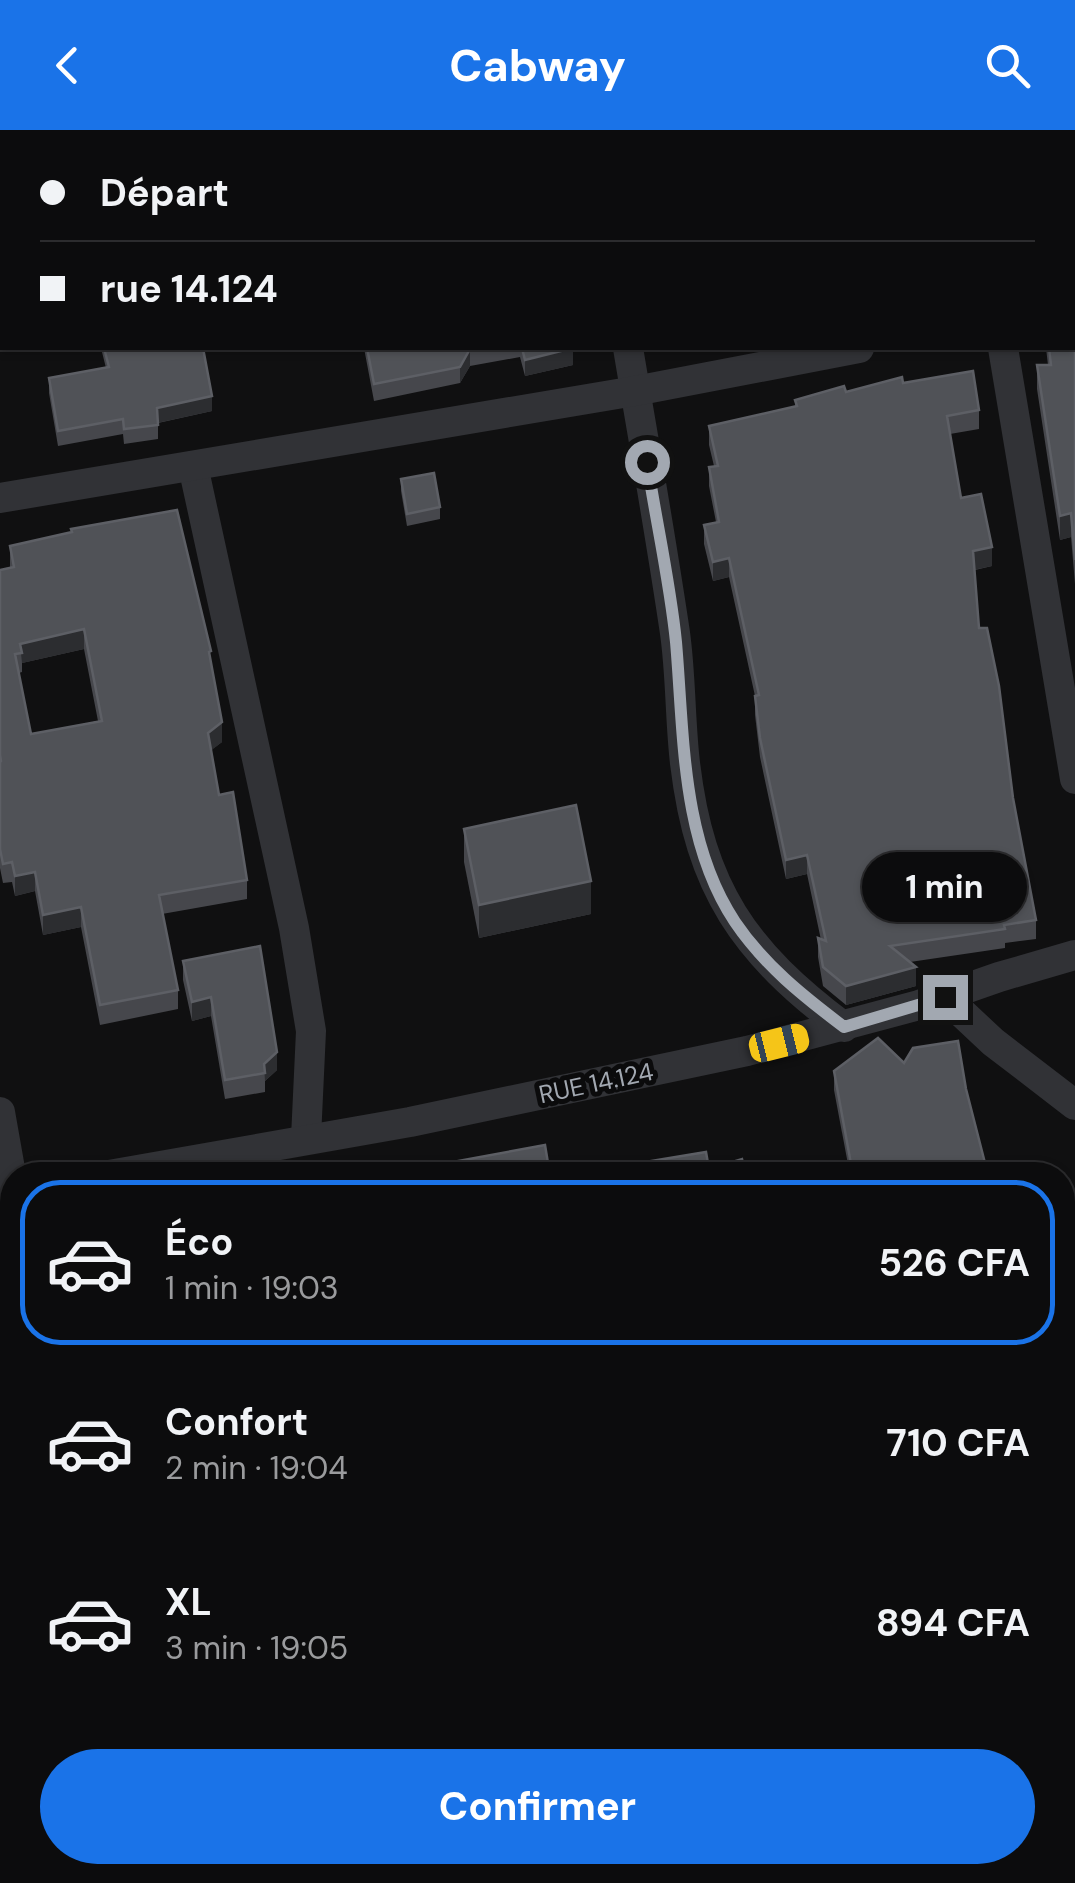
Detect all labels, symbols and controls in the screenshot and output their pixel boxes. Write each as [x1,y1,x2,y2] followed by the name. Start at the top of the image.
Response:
[449,36,626,95] text: Cabway
[40,38,95,93] icon: back
[980,38,1035,93] icon: search
[100,168,229,218] text: Départ
[100,264,278,314] text: rue 14.124
[625,440,670,485] route start
[862,852,1028,922] callout: 1 min
[906,866,983,908] text: 1 min
[923,975,968,1020] route end
[746,1021,812,1065] car
[536,1055,656,1111] street label: RUE 14.124
[165,1217,233,1267] text: Éco
[45,1218,135,1308] icon: car
[878,1238,1030,1288] text: 526 CFA
[165,1267,339,1309] text: 1 min · 19:03
[165,1397,308,1447] text: Confort
[45,1398,135,1488] icon: car
[886,1418,1030,1468] text: 710 CFA
[165,1447,348,1489] text: 2 min · 19:04
[165,1577,212,1627] text: XL
[45,1578,135,1668] icon: car
[876,1598,1030,1648] text: 894 CFA
[165,1627,348,1669] text: 3 min · 19:05
[40,1749,1035,1864] button: Confirmer

